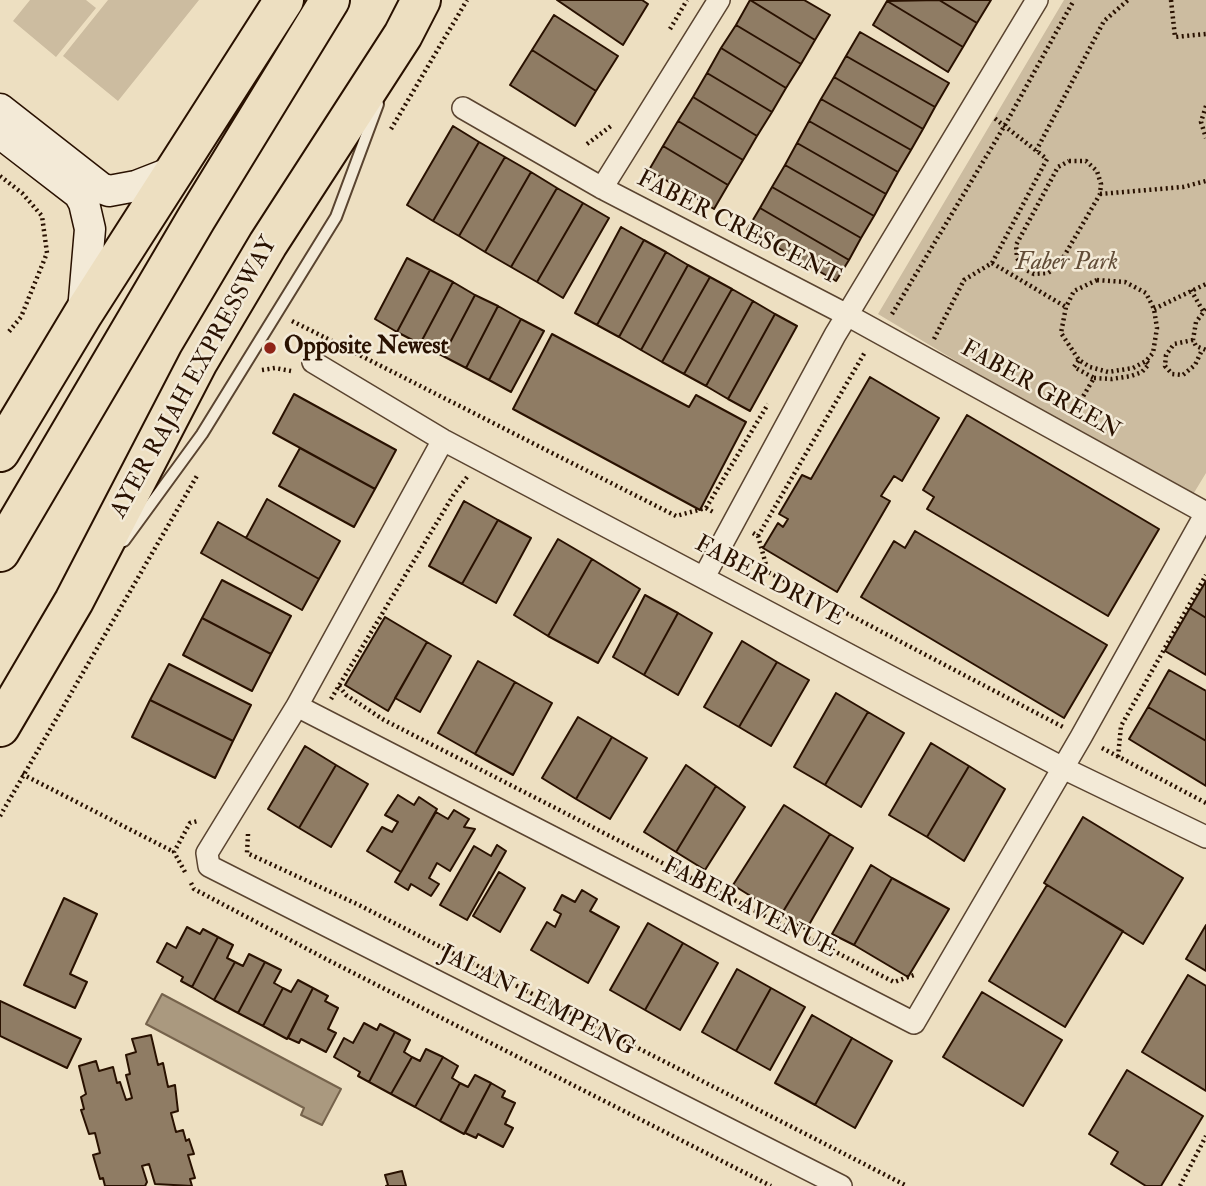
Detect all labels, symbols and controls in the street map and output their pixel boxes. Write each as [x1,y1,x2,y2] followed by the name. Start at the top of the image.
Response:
[632,165,844,293] street label: FABER CRESCENT
[105,232,285,524] street label: AYER RAJAH EXPRESSWAY
[1016,250,1118,278] park label: Faber Park
[284,334,448,362] place label: Opposite Newest
[955,335,1125,447] street label: FABER GREEN
[262,340,278,356] marker: Opposite Newest
[689,531,849,633] street label: FABER DRIVE
[657,853,841,965] street label: FABER AVENUE
[435,940,639,1064] street label: JALAN LEMPENG

